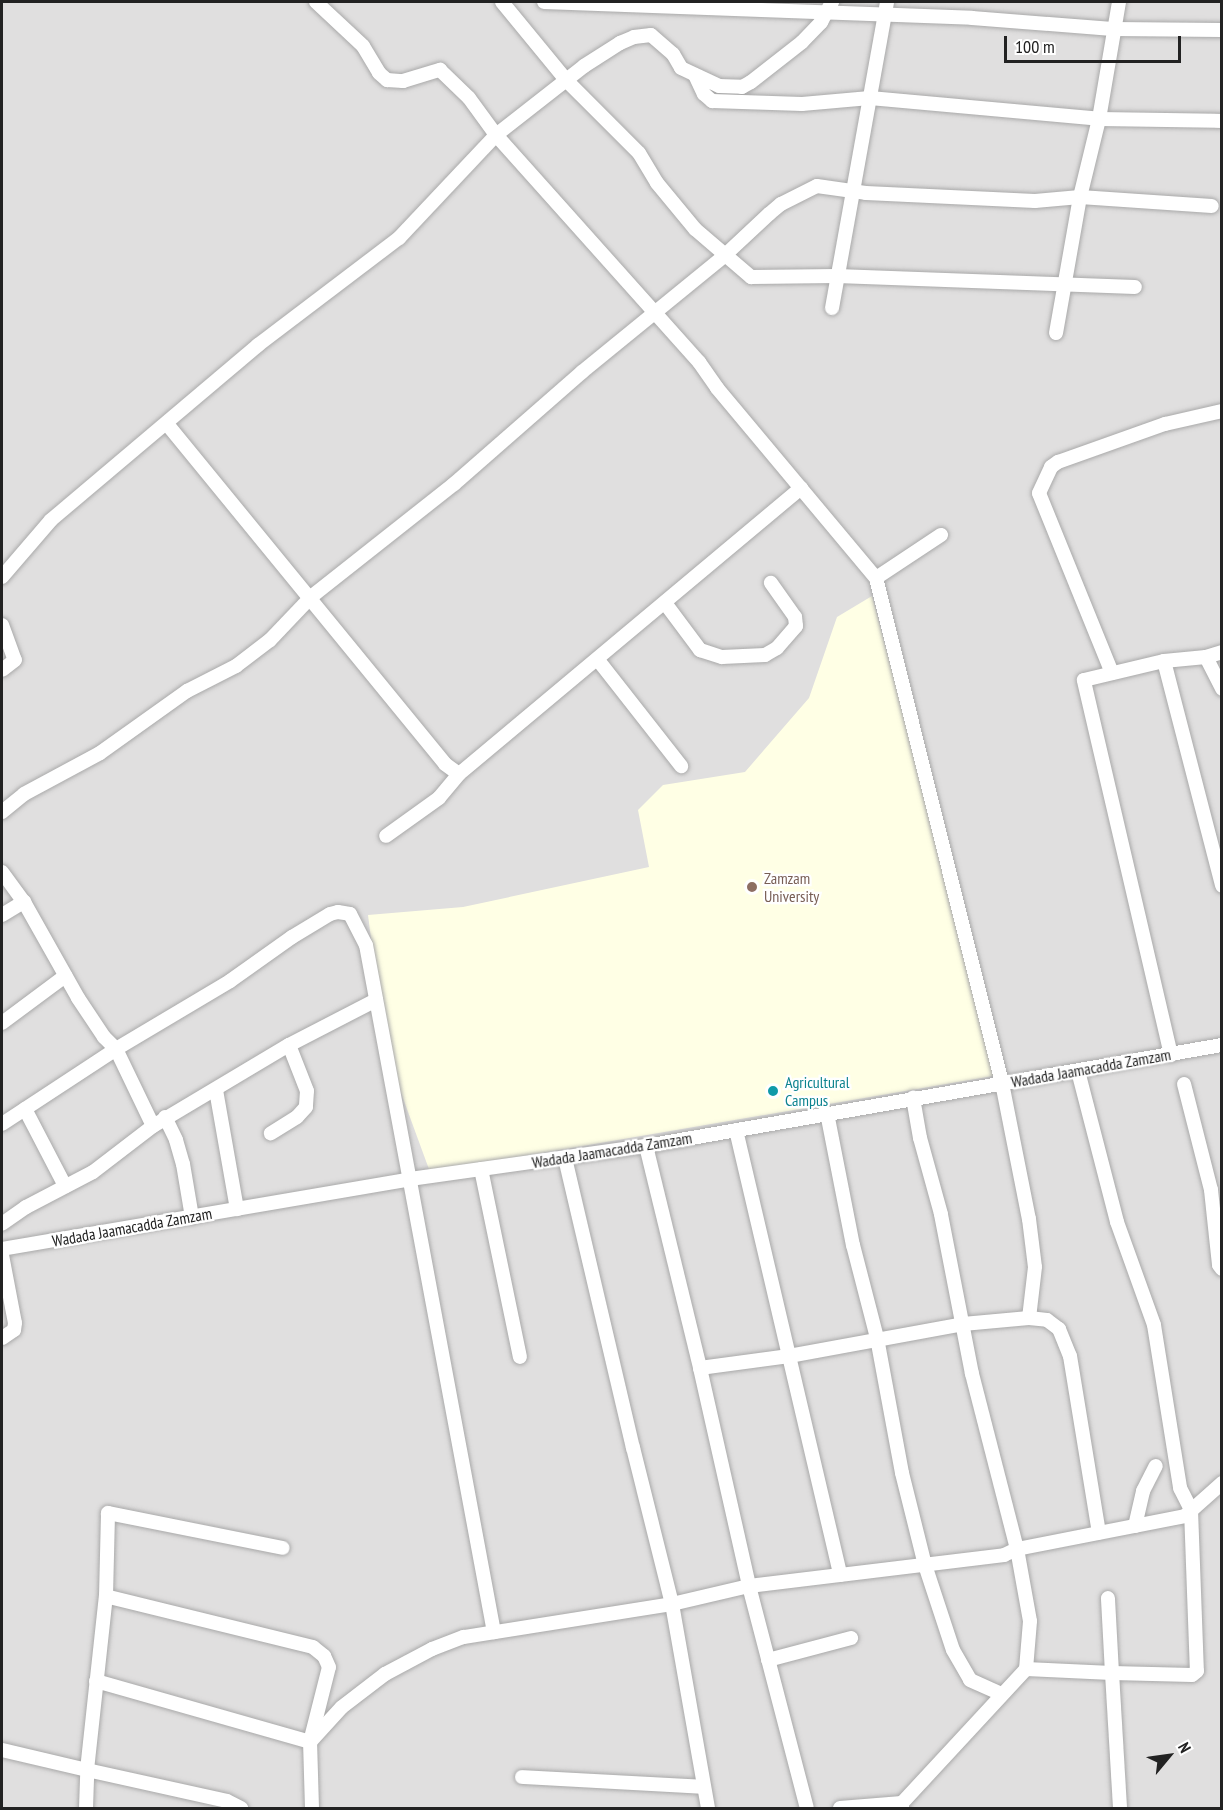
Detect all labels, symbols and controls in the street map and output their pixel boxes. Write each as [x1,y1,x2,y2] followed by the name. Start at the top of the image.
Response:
[1007,24,1184,62] scale bar
[1015,35,1055,58] text: 100 m
[764,868,819,906] place label: Zamzam University
[745,880,759,894] marker: Zamzam University
[1010,1044,1172,1092] street label: Wadada Jaamacadda Zamzam
[785,1072,849,1110] place label: Agricultural Campus
[766,1084,780,1098] marker: Agricultural Campus
[530,1128,694,1172] street label: Wadada Jaamacadda Zamzam
[51,1203,213,1251] street label: Wadada Jaamacadda Zamzam
[1139,1726,1199,1786] north arrow
[1174,1739,1196,1756] text: N

